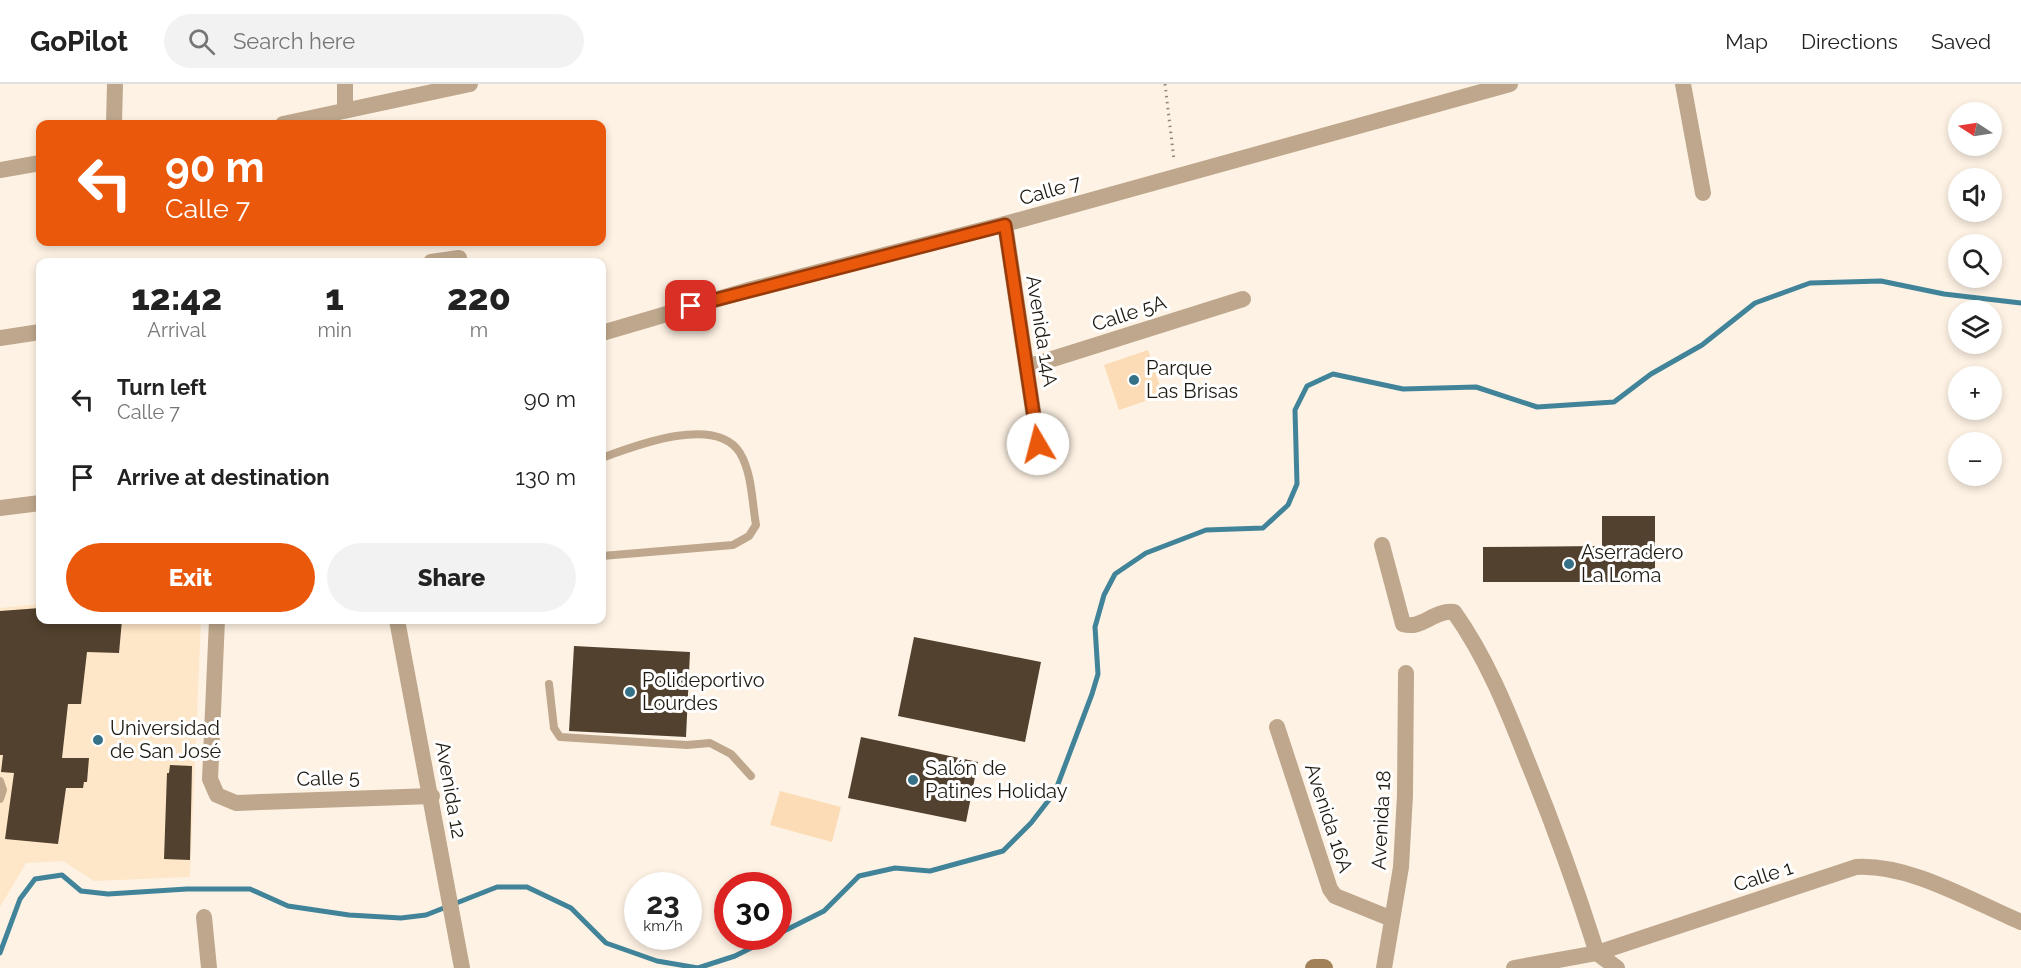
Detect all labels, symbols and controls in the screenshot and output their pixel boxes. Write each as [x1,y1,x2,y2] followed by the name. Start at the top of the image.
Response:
[164,14,584,68] search box
[30,25,128,58] text: GoPilot
[185,25,218,58] icon: search
[233,28,355,54] text: Search here
[1725,29,1768,54] text: Map
[1801,29,1898,54] text: Directions
[1931,29,1991,54] text: Saved
[1948,102,2002,156] north arrow
[1948,102,2002,486] map controls
[165,143,265,192] text: 90 m
[66,144,144,222] icon: left
[1948,168,2002,222] button: sound
[1016,170,1084,210] street label: Calle 7
[165,193,250,224] text: Calle 7
[1948,234,2002,288] button: search
[1021,274,1063,389] street label: Avenida 14A
[131,276,222,318] text: 12:42
[325,276,344,318] text: 1
[447,276,511,318] text: 220
[665,280,716,331] pin
[674,289,707,322] icon: arrive
[1089,290,1170,336] street label: Calle 5A
[1948,300,2002,354] button: layers
[147,318,206,342] text: Arrival
[317,318,352,342] text: min
[470,318,488,342] text: m
[1146,356,1238,403] place label: Parque Las Brisas
[1948,366,2002,420] button: +
[1127,373,1141,387] marker: Parque Las Brisas
[117,374,207,400] text: Turn left
[66,383,99,416] icon: left
[524,386,576,412] text: 90 m
[117,400,180,424] text: Calle 7
[1006,412,1070,476] position arrow
[1948,432,2002,486] button: −
[66,461,99,494] icon: arrive
[117,464,330,490] text: Arrive at destination
[516,464,576,490] text: 130 m
[1581,540,1684,587] place label: Aserradero La Loma
[66,543,315,612] button: Exit
[327,543,576,612] button: Share
[1562,557,1576,571] marker: Aserradero La Loma
[642,668,765,715] place label: Polideportivo Lourdes
[623,685,637,699] marker: Polideportivo Lourdes
[110,716,222,763] place label: Universidad de San José
[91,733,105,747] marker: Universidad de San José
[431,739,471,841] street label: Avenida 12
[925,756,1068,803] place label: Salón de Patines Holiday
[1300,760,1358,876] street label: Avenida 16A
[296,765,360,791] street label: Calle 5
[1366,770,1396,870] street label: Avenida 18
[906,773,920,787] marker: Salón de Patines Holiday
[1730,855,1796,897] street label: Calle 1
[714,872,792,950] speed limit sign: 30
[646,886,680,921] text: 23
[643,917,683,935] text: km/h

